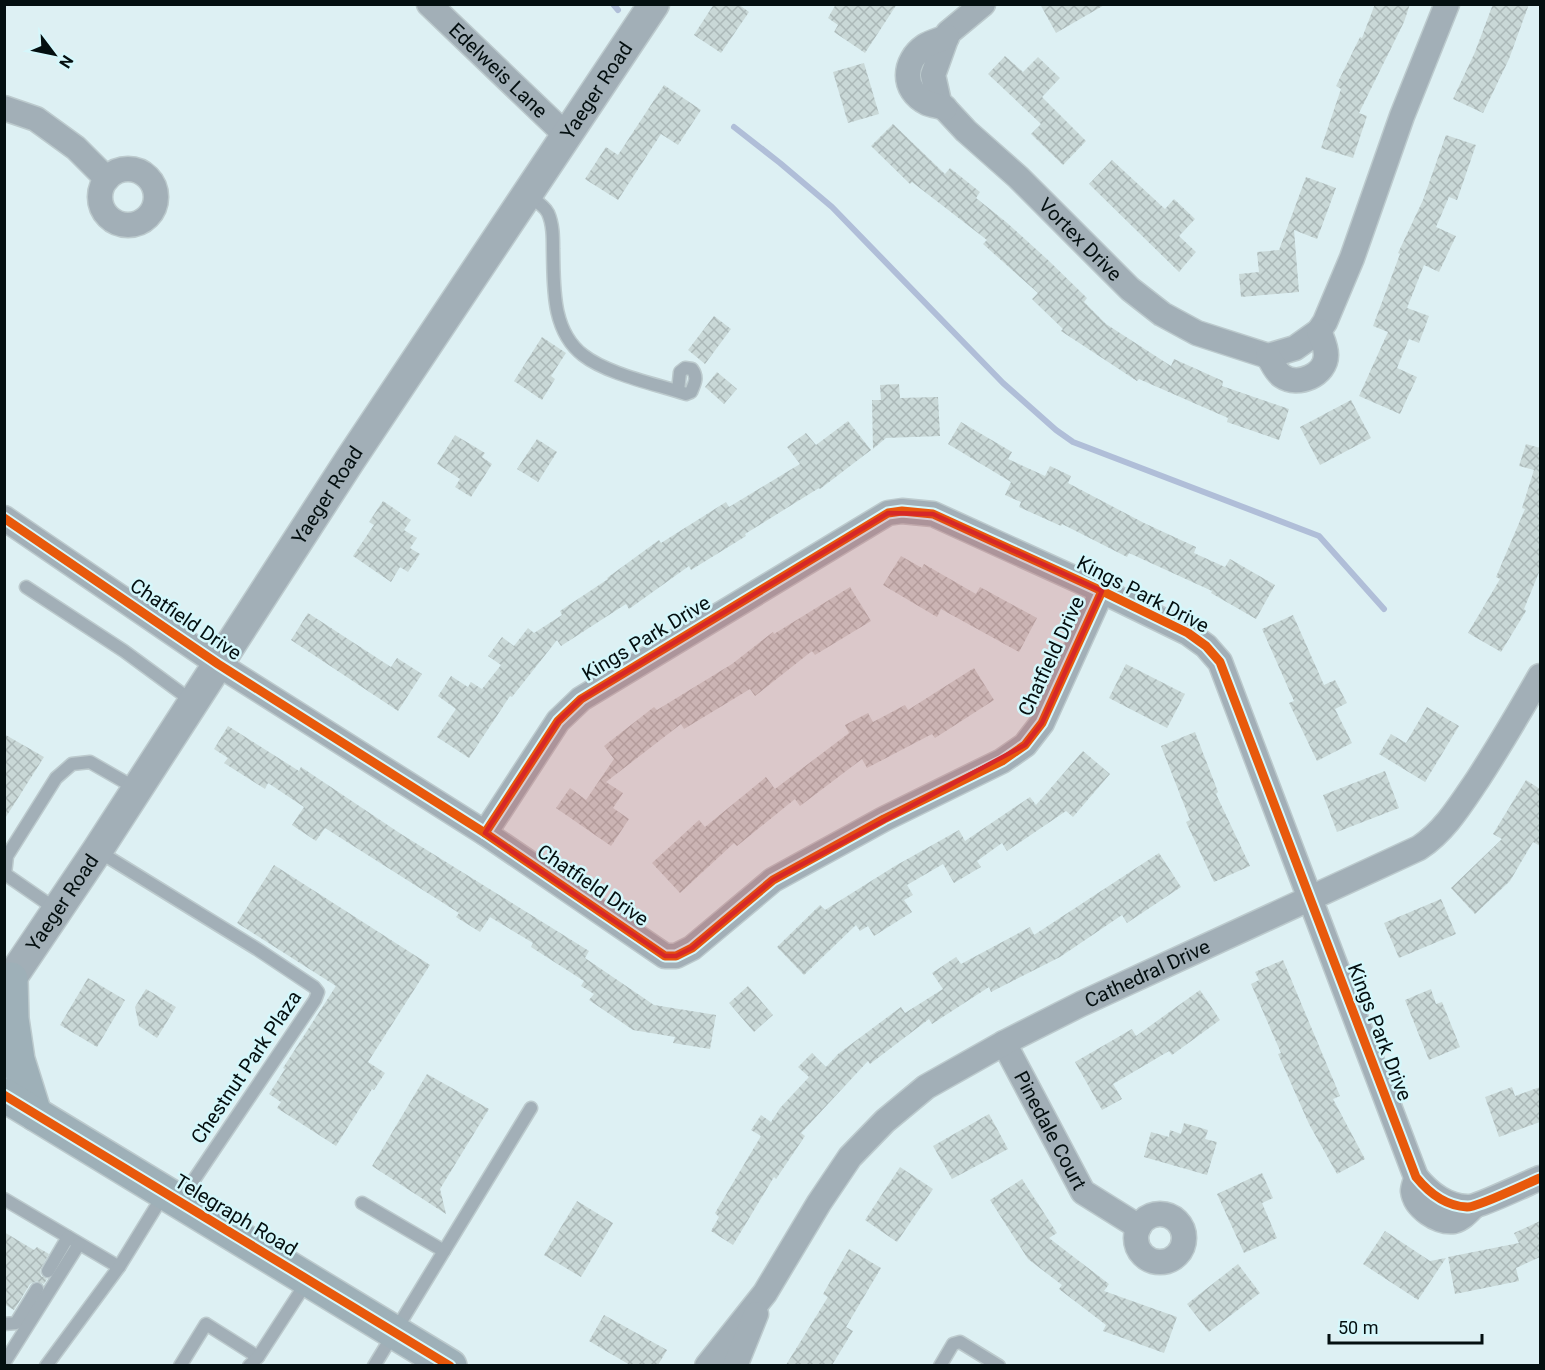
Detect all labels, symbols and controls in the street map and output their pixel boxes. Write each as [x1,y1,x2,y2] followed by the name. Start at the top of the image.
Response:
[444,18,553,123] street label: Edelweis Lane
[24,24,84,84] north arrow
[555,37,637,144] street label: Yaeger Road
[55,52,77,72] text: N
[1034,193,1127,286] street label: Vortex Drive
[287,442,368,549] street label: Yaeger Road
[1073,550,1213,638] street label: Kings Park Drive
[126,573,246,665] street label: Chatfield Drive
[578,590,714,686] street label: Kings Park Drive
[1013,592,1089,720] street label: Chatfield Drive
[533,839,653,931] street label: Chatfield Drive
[21,849,103,956] street label: Yaeger Road
[1081,934,1214,1013] street label: Cathedral Drive
[1343,960,1417,1104] street label: Kings Park Drive
[186,986,306,1148] street label: Chestnut Park Plaza
[1009,1067,1092,1194] street label: Pinedale Court
[170,1169,302,1261] street label: Telegraph Road
[1329,1307,1482,1345] scale bar
[1338,1317,1378,1338] text: 50 m

